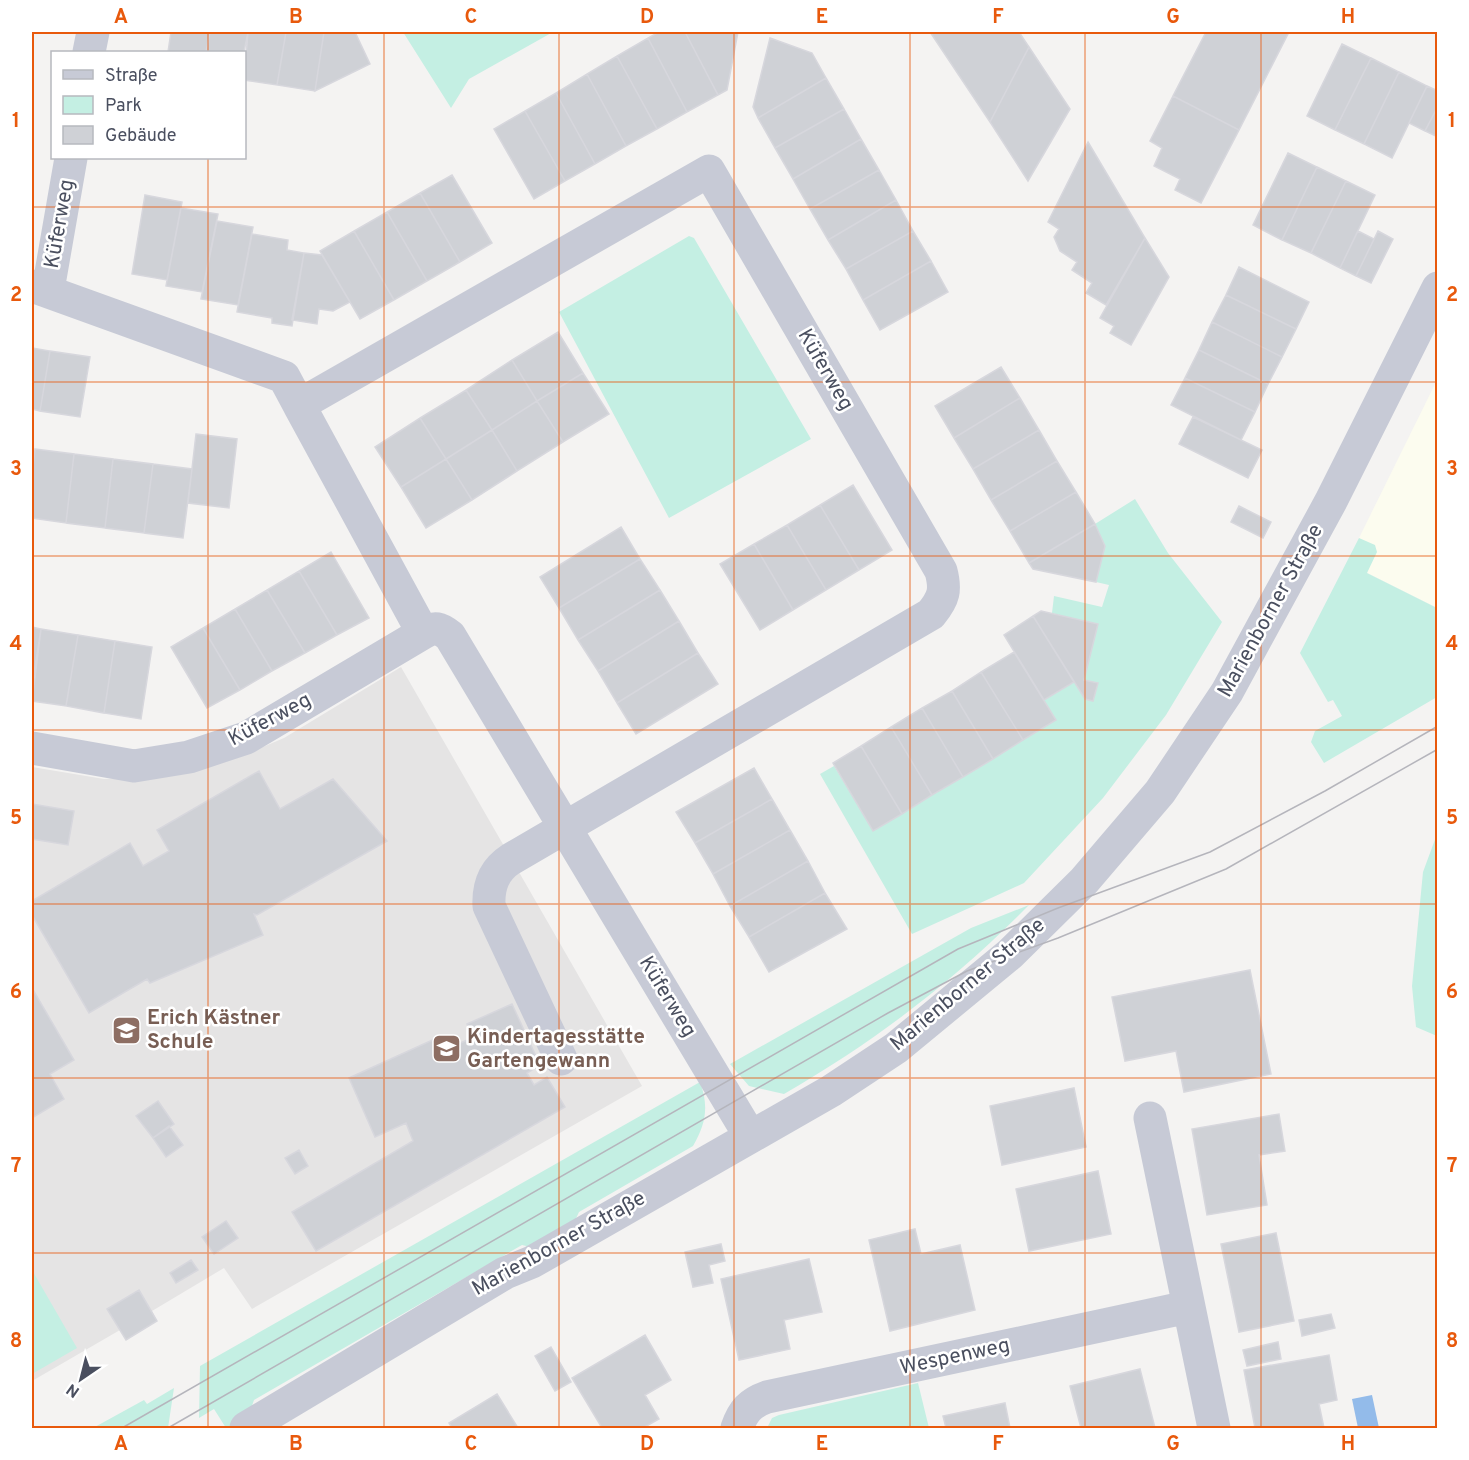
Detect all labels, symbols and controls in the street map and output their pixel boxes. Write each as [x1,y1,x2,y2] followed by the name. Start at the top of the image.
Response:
[114,5,128,31] text: A
[289,5,303,31] text: B
[465,5,477,31] text: C
[640,5,654,31] text: D
[816,5,828,31] text: E
[992,5,1004,31] text: F
[1166,5,1180,31] text: G
[1341,5,1355,31] text: H
[51,51,246,159] legend
[105,65,157,88] text: Straße
[105,95,142,118] text: Park
[12,109,20,135] text: 1
[1448,109,1456,135] text: 1
[105,125,177,148] text: Gebäude
[39,177,81,271] street label: Küferweg
[10,283,22,309] text: 2
[1446,283,1458,309] text: 2
[791,324,859,416] street label: Küferweg
[10,457,22,483] text: 3
[1446,457,1458,483] text: 3
[1212,520,1330,702] street label: Marienborner Straße
[10,632,22,658] text: 4
[1446,632,1458,658] text: 4
[224,687,316,753] street label: Küferweg
[10,806,22,832] text: 5
[1446,806,1458,832] text: 5
[885,912,1051,1058] street label: Marienborner Straße
[632,951,702,1043] street label: Küferweg
[10,980,22,1006] text: 6
[1446,980,1458,1006] text: 6
[147,1005,281,1056] place label: Erich Kästner Schule
[110,1014,142,1046] school or university icon: Erich Kästner Schule
[467,1024,645,1075] place label: Kindertagesstätte Gartengewann
[430,1033,462,1065] school or university icon: Kindertagesstätte Gartengewann
[11,1154,21,1180] text: 7
[1447,1154,1457,1180] text: 7
[468,1185,650,1303] street label: Marienborner Straße
[10,1329,22,1355] text: 8
[1446,1329,1458,1355] text: 8
[898,1332,1012,1382] street label: Wespenweg
[51,1349,111,1409] north arrow
[63,1378,84,1401] text: N
[114,1432,128,1458] text: A
[289,1432,303,1458] text: B
[465,1432,477,1458] text: C
[640,1432,654,1458] text: D
[816,1432,828,1458] text: E
[992,1432,1004,1458] text: F
[1166,1432,1180,1458] text: G
[1341,1432,1355,1458] text: H

